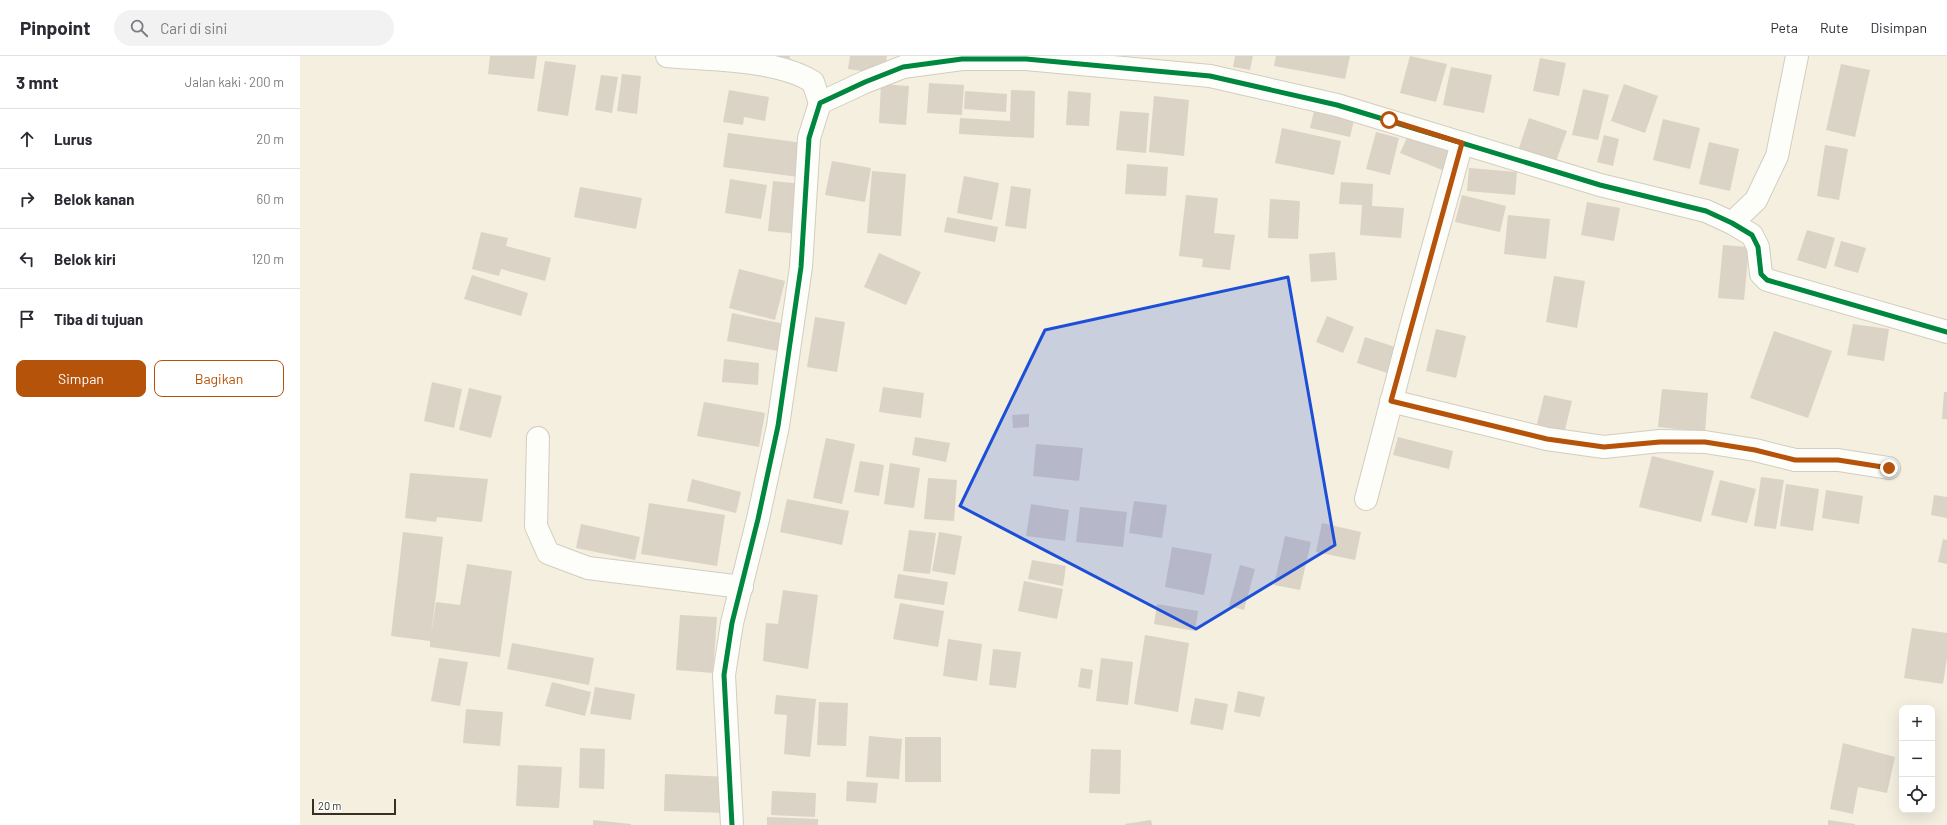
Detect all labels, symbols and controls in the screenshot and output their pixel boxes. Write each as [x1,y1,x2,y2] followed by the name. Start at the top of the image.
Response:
[114,10,394,46] search box
[20,16,90,39] text: Pinpoint
[128,17,150,39] icon: search
[160,19,227,37] text: Cari di sini
[1770,19,1798,36] text: Peta
[1820,19,1848,36] text: Rute
[1870,19,1927,36] text: Disimpan
[16,72,59,92] text: 3 mnt
[185,74,284,90] text: Jalan kaki · 200 m
[1380,111,1398,129] route start
[16,128,38,150] icon: ahead
[54,130,92,148] text: Lurus
[256,131,284,147] text: 20 m
[16,188,38,210] icon: right
[54,190,134,208] text: Belok kanan
[257,191,284,207] text: 60 m
[16,248,38,270] icon: left
[54,250,116,268] text: Belok kiri
[252,251,284,267] text: 120 m
[16,308,38,330] icon: arrive
[54,310,143,328] text: Tiba di tujuan
[16,360,146,397] button: Simpan
[154,360,284,397] button: Bagikan
[1880,459,1898,477] route end
[1899,705,1935,813] map controls
[1899,705,1935,741] button: +
[1899,741,1935,777] button: −
[1899,777,1935,813] button: locate
[312,797,396,816] scale bar
[318,799,341,812] text: 20 m

